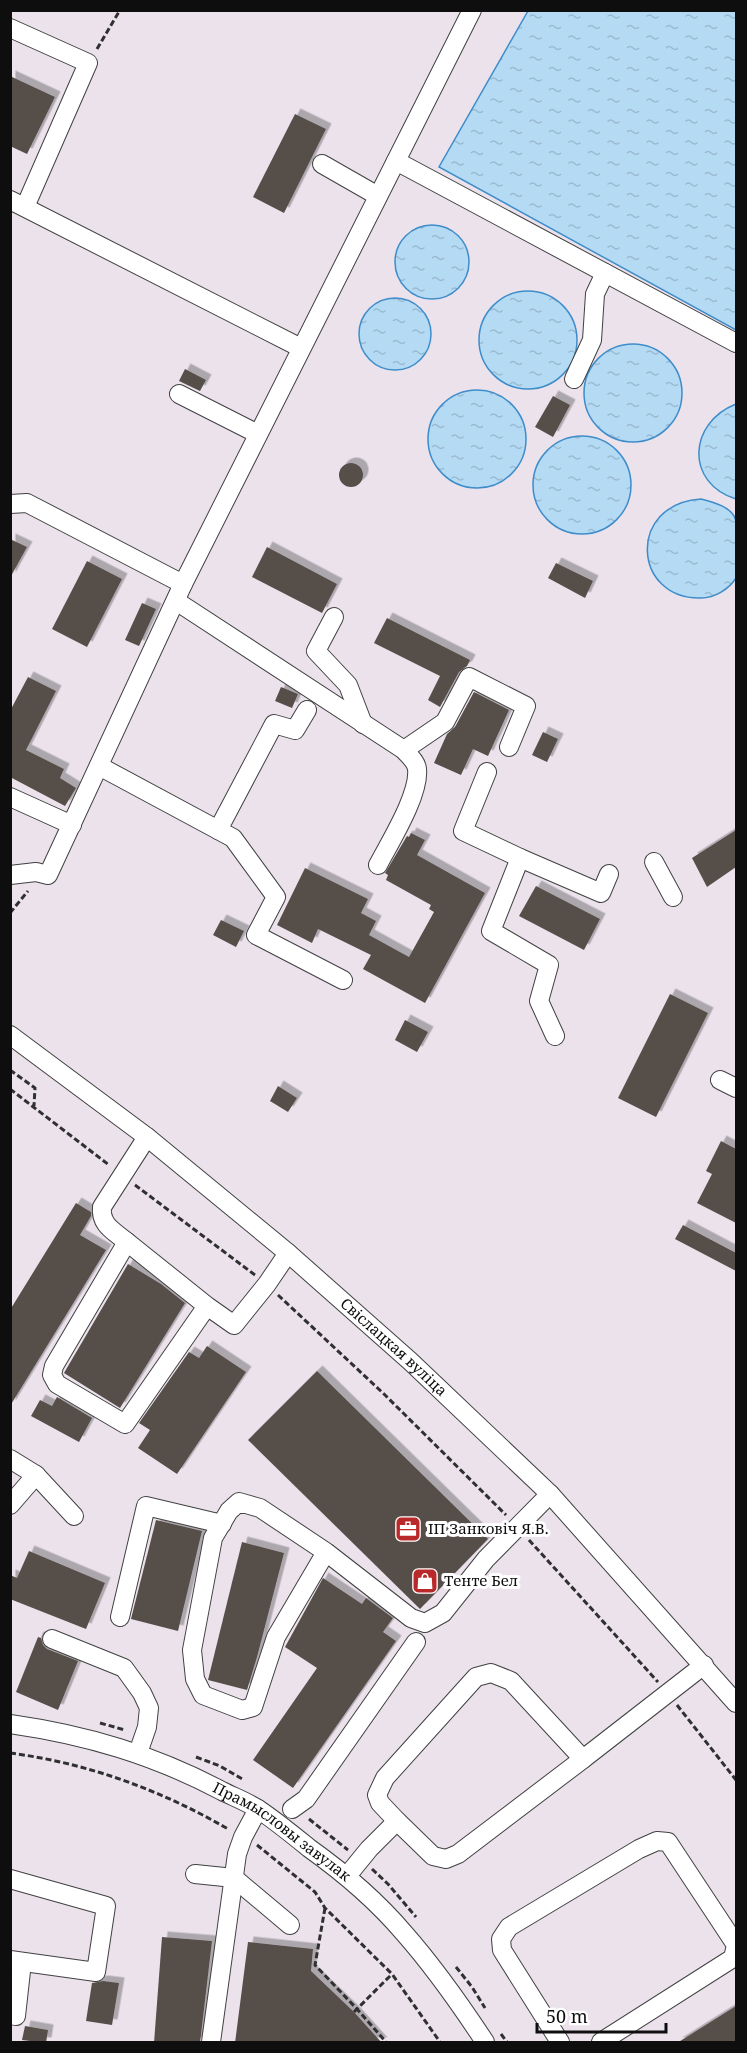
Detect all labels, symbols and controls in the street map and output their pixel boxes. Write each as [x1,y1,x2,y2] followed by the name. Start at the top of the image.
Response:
[337,1293,452,1400] street label: Свіслацкая вуліца
[393,1514,423,1544] office icon: ІП Занковіч Я.В.
[428,1518,548,1538] place label: ІП Занковіч Я.В.
[410,1566,440,1596] shop icon: Тенте Бел
[444,1570,518,1590] place label: Тенте Бел
[210,1777,356,1885] street label: Прамысловы завулак
[537,1996,666,2034] scale bar
[546,2004,588,2028] text: 50 m

